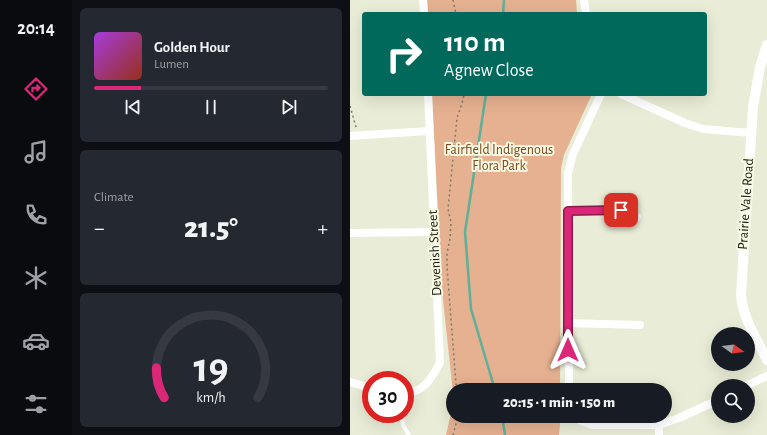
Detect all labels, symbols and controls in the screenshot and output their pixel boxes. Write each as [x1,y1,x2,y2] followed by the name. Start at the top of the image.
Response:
[17,20,55,38] text: 20:14
[378,28,430,80] icon: right
[444,29,506,57] text: 110 m
[154,40,230,55] text: Golden Hour
[154,58,189,71] text: Lumen
[444,62,533,80] text: Agnew Close
[22,75,50,103] icon: directions
[122,96,144,118] icon: previous
[200,96,222,118] icon: pause
[278,96,300,118] icon: next
[22,138,50,166] icon: music
[445,143,553,173] park label: Fairfield Indigenous Flora Park
[736,158,756,250] street label: Prairie Vale Road
[94,191,133,204] text: Climate
[604,193,638,227] pin
[610,199,632,221] icon: arrive
[22,201,50,229] icon: phone
[426,209,444,296] street label: Devenish Street
[184,213,238,243] text: 21.5°
[94,217,105,239] text: −
[317,217,328,239] text: +
[22,264,50,292] icon: climate
[22,327,50,355] icon: car
[711,327,755,371] north arrow
[711,327,755,423] map controls
[547,329,589,371] position arrow
[193,348,229,389] text: 19
[362,371,414,423] speed limit sign: 30
[711,379,755,423] button: search
[22,390,50,418] icon: filters
[196,390,226,404] text: km/h
[503,395,615,410] text: 20:15 · 1 min · 150 m

